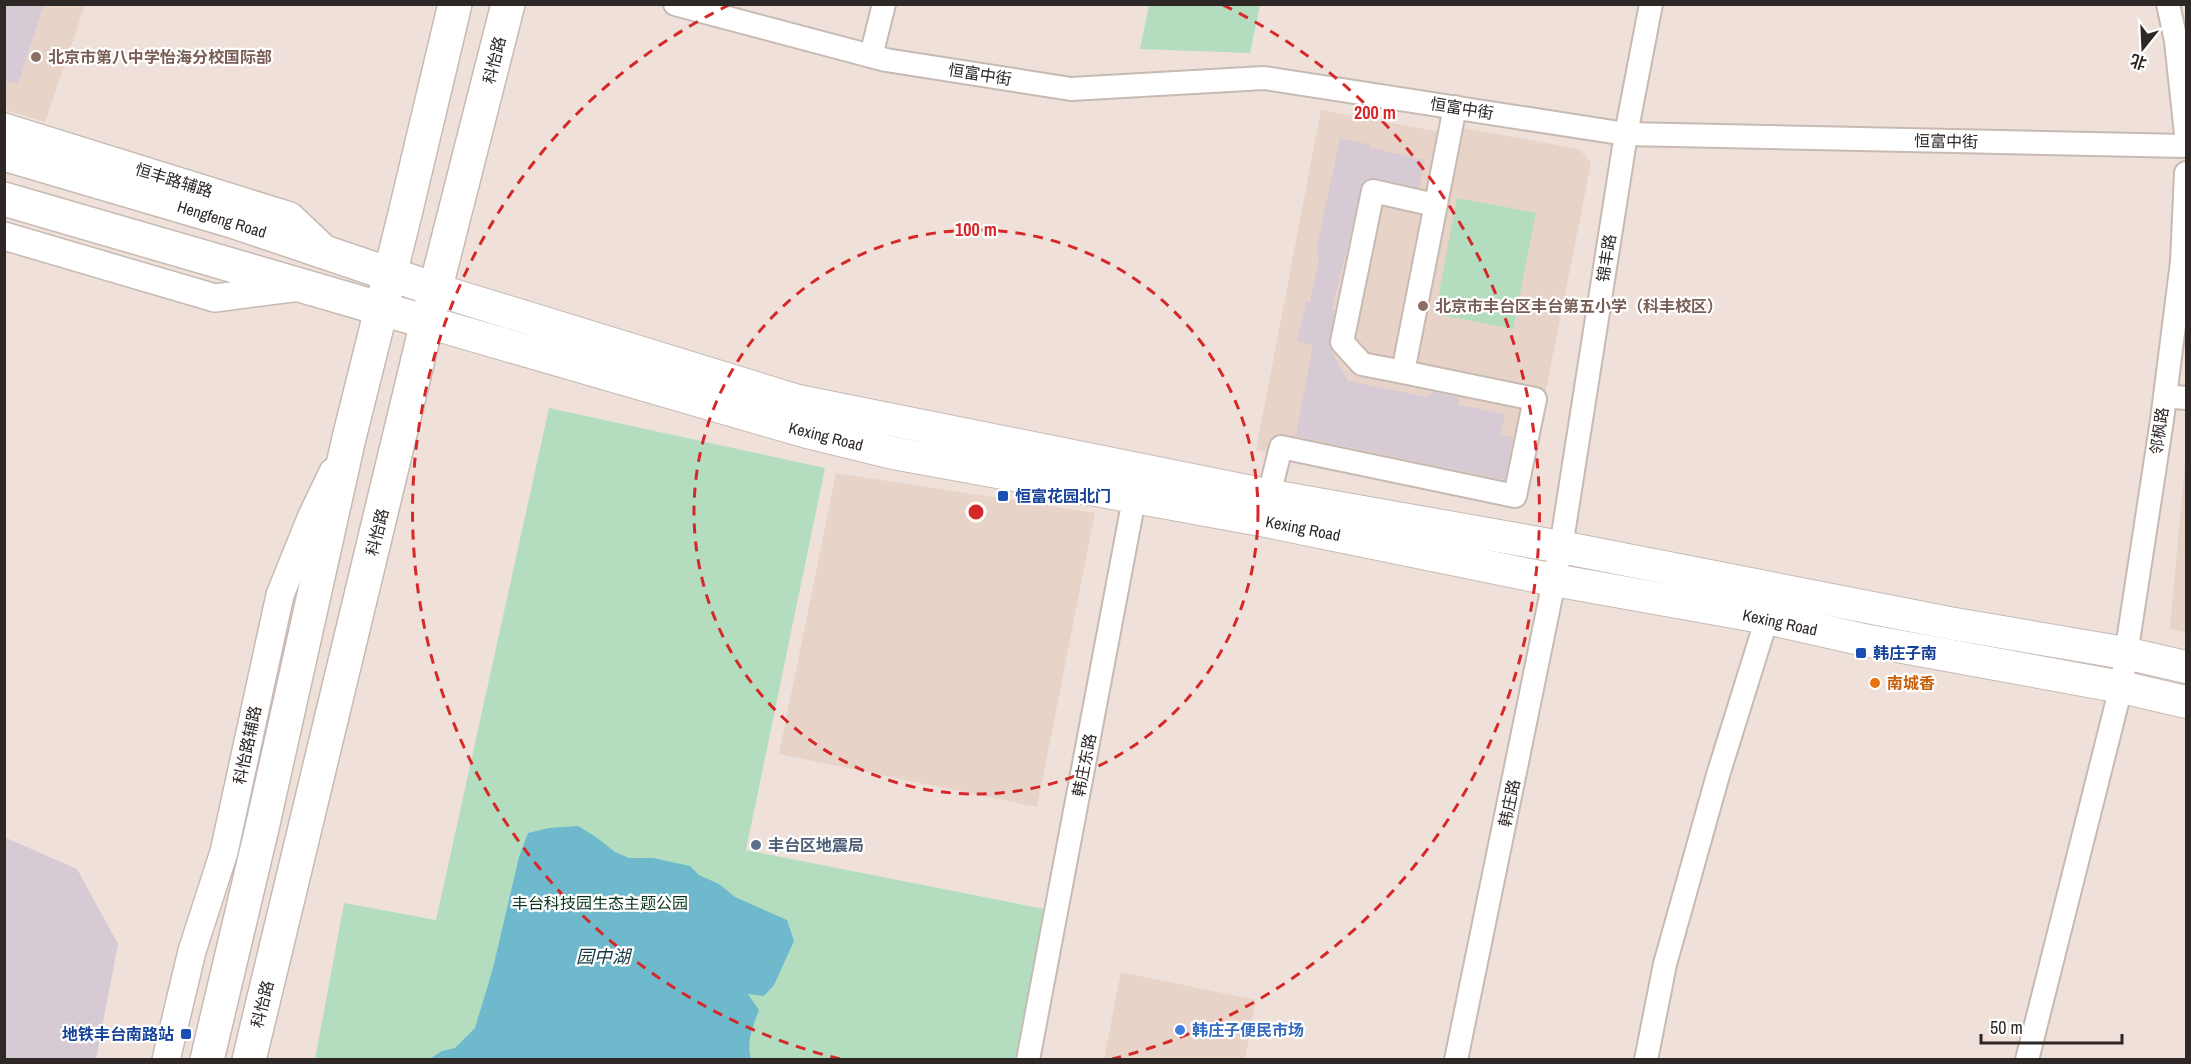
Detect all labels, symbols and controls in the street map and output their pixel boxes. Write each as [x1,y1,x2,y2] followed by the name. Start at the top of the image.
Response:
[2113,18,2173,78] north arrow
[478,34,510,86] street label: 科怡路
[48,46,272,68] place label: 北京市第八中学怡海分校国际部
[2127,49,2149,75] text: 北
[29,50,43,64] marker: 北京市第八中学怡海分校国际部
[947,58,1013,90] street label: 恒富中街
[1429,92,1495,124] street label: 恒富中街
[1354,100,1396,125] text: 200 m
[1914,129,1978,153] street label: 恒富中街
[133,158,215,202] street label: 恒丰路辅路
[175,195,269,243] street label: Hengfeng Road
[955,217,997,242] text: 100 m
[1591,233,1621,283] street label: 锦丰路
[1435,295,1723,317] place label: 北京市丰台区丰台第五小学（科丰校区）
[1416,299,1430,313] marker: 北京市丰台区丰台第五小学（科丰校区）
[2145,406,2173,456] street label: 邻枫路
[787,416,865,456] street label: Kexing Road
[1015,485,1111,507] place label: 恒富花园北门
[996,489,1010,503] marker: 恒富花园北门
[966,502,986,522] centre of rings
[361,506,393,558] street label: 科怡路
[1264,510,1342,546] street label: Kexing Road
[1741,603,1819,641] street label: Kexing Road
[1873,642,1937,664] place label: 韩庄子南
[1854,646,1868,660] marker: 韩庄子南
[1887,672,1935,694] place label: 南城香
[1868,676,1882,690] marker: 南城香
[228,704,266,786] street label: 科怡路辅路
[1067,731,1101,799] street label: 韩庄东路
[1493,777,1525,829] street label: 韩庄路
[768,834,864,856] place label: 丰台区地震局
[749,838,763,852] marker: 丰台区地震局
[512,892,688,914] park label: 丰台科技园生态主题公园
[576,944,633,969] water label: 园中湖
[246,978,278,1030] street label: 科怡路
[1981,1007,2122,1045] scale bar
[1990,1015,2023,1040] text: 50 m
[1192,1019,1304,1041] place label: 韩庄子便民市场
[62,1023,174,1045] place label: 地铁丰台南路站
[1173,1023,1187,1037] marker: 韩庄子便民市场
[179,1027,193,1041] marker: 地铁丰台南路站

